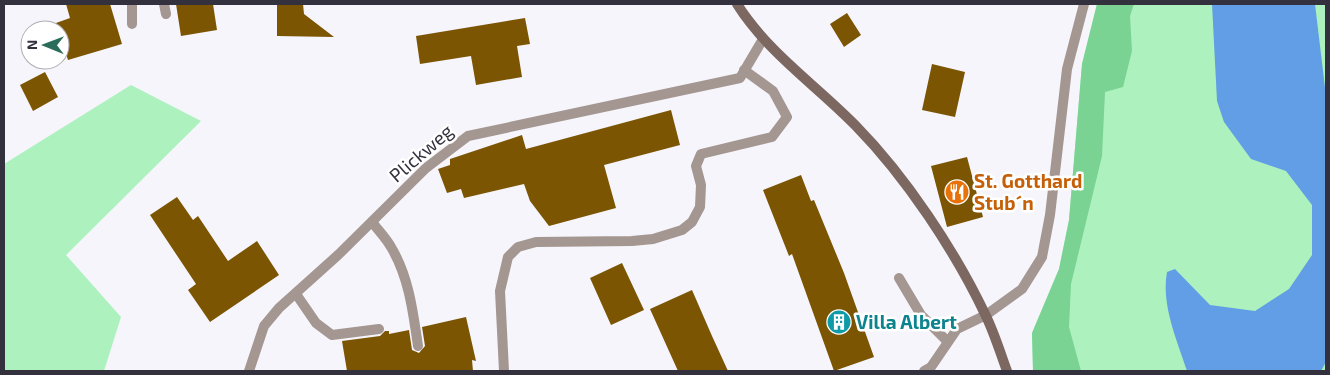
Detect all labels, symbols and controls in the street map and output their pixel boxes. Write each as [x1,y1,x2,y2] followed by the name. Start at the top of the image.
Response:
[20,20,70,70] north arrow
[23,40,40,50] text: N
[384,118,458,187] street label: Plickweg
[974,169,1082,214] place label: St. Gotthard Stub´n
[944,179,970,205] restaurant icon: St. Gotthard Stub´n
[826,309,852,335] building icon: Villa Albert
[856,310,957,333] place label: Villa Albert

